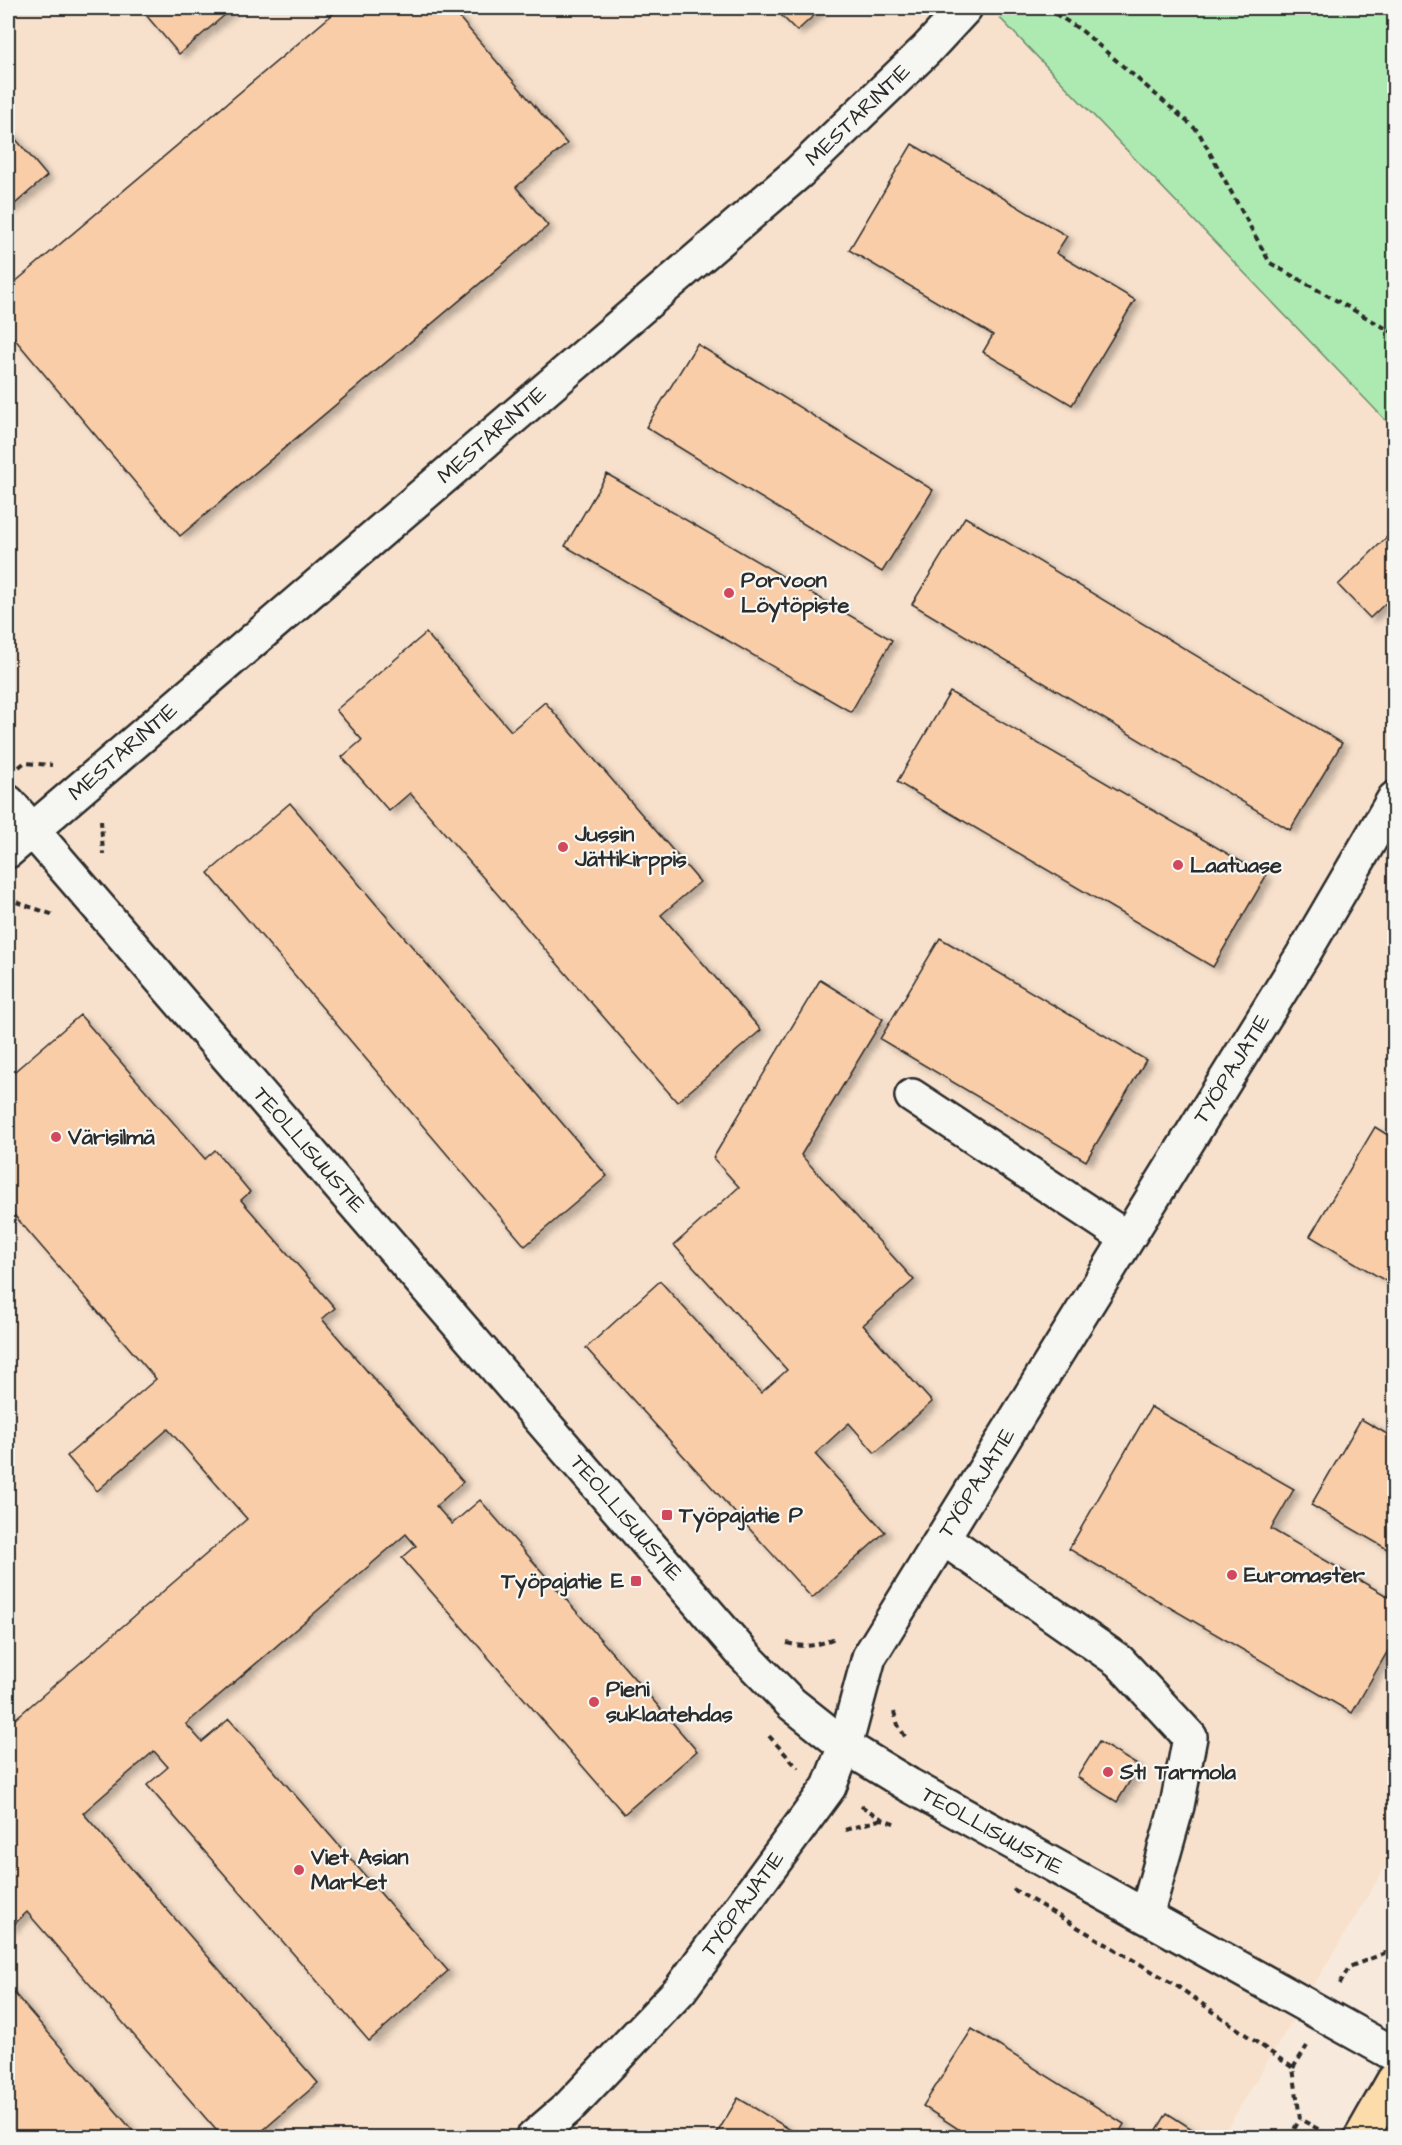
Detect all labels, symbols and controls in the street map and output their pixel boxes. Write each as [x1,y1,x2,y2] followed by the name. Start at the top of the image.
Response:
[798,57,918,173] street label: MESTARINTIE
[430,379,554,491] street label: MESTARINTIE
[741,565,849,623] place label: Porvoon Löytöpiste
[722,586,736,600] marker: Porvoon Löytöpiste
[61,696,185,808] street label: MESTARINTIE
[574,819,687,875] place label: Jussin Jättikirppis
[556,840,570,854] marker: Jussin Jättikirppis
[1190,850,1282,881] place label: Laatuase
[1171,858,1185,872] marker: Laatuase
[1186,1008,1278,1130] street label: TYÖPAJATIE
[245,1080,373,1220] street label: TEOLLISUUSTIE
[67,1122,155,1153] place label: Värisilmä
[49,1130,63,1144] marker: Värisilmä
[931,1422,1023,1544] street label: TYÖPAJATIE
[562,1448,690,1588] street label: TEOLLISUUSTIE
[678,1500,804,1533] place label: Työpajatie P
[660,1508,674,1522] marker: Työpajatie P
[1244,1560,1366,1591] place label: Euromaster
[500,1566,624,1599] place label: Työpajatie E
[1225,1568,1239,1582] marker: Euromaster
[629,1574,643,1588] marker: Työpajatie E
[606,1674,733,1730] place label: Pieni suklaatehdas
[587,1695,601,1709] marker: Pieni suklaatehdas
[1119,1757,1237,1788] place label: St1 Tarmola
[1101,1765,1115,1779] marker: St1 Tarmola
[915,1779,1069,1883] street label: TEOLLISUUSTIE
[310,1842,408,1898] place label: Viet Asian Market
[694,1845,792,1963] street label: TYÖPAJATIE
[292,1863,306,1877] marker: Viet Asian Market

